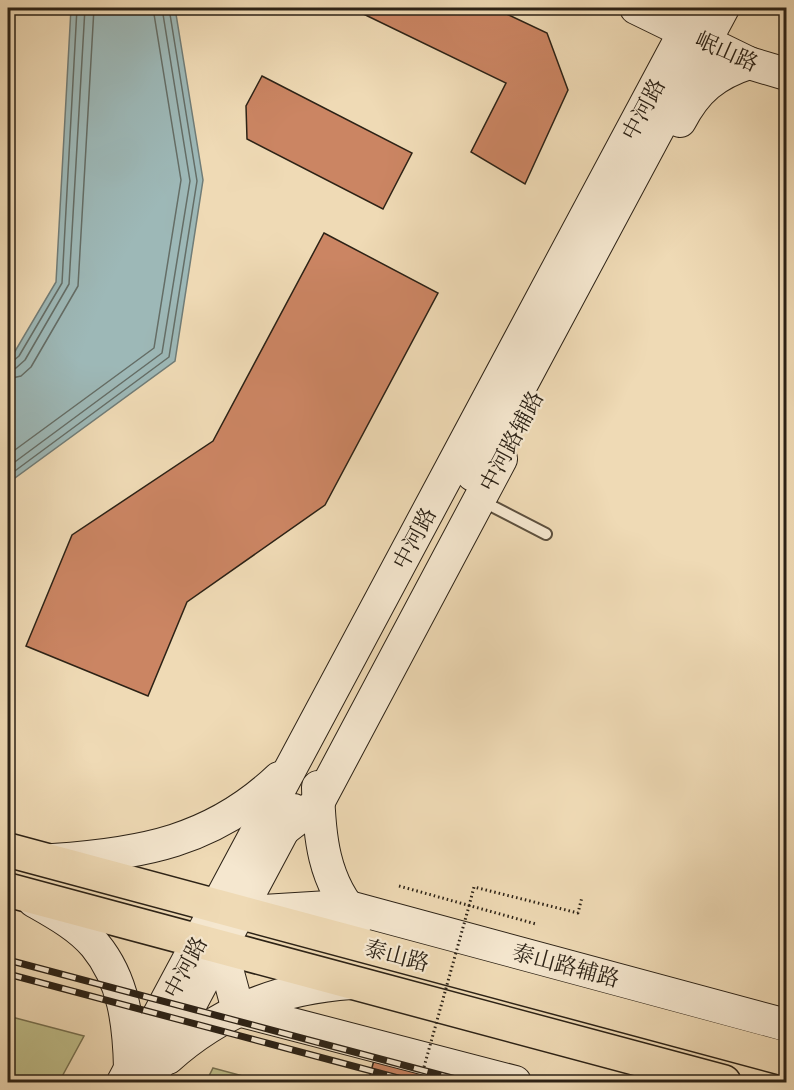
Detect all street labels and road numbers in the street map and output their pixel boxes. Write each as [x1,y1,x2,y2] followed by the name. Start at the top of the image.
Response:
[689,26,762,82] street label: 岷山路
[616,74,675,147] street label: 中河路
[474,386,554,498] street label: 中河路辅路
[387,503,446,576] street label: 中河路
[158,932,217,1005] street label: 中河路
[360,934,432,982] street label: 泰山路
[508,938,622,998] street label: 泰山路辅路

